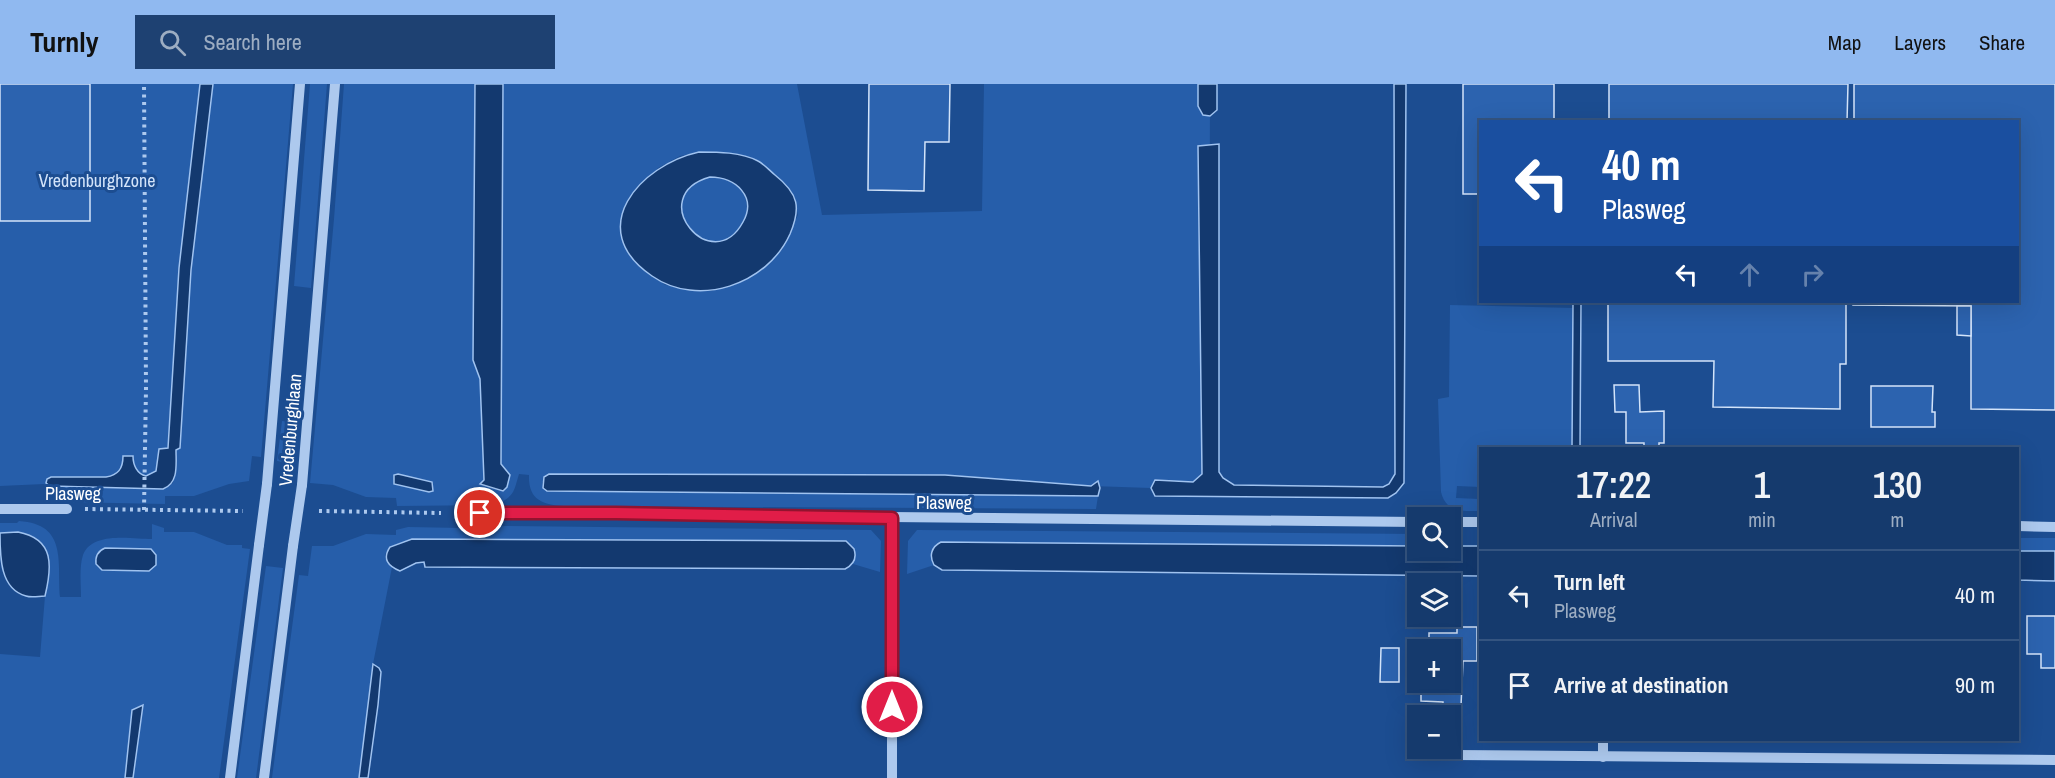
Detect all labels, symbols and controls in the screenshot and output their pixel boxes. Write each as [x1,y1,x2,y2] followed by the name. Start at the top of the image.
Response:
[135,15,555,69] search box
[30,23,99,61] text: Turnly
[156,26,189,59] icon: search
[204,27,302,57] text: Search here
[1828,28,1861,57] text: Map
[1894,28,1946,57] text: Layers
[1979,28,2025,57] text: Share
[1602,137,1681,193] text: 40 m
[1503,144,1581,222] icon: left
[39,168,155,193] park label: Vredenburghzone
[1602,191,1686,227] text: Plasweg
[1670,258,1703,291] icon: left
[1733,258,1766,291] icon: ahead
[1796,258,1829,291] icon: right
[273,373,307,487] street label: Vredenburghlaan
[1576,461,1651,509] text: 17:22
[1754,461,1770,509] text: 1
[1873,461,1922,509] text: 130
[45,481,102,506] street label: Plasweg
[454,487,505,538] pin
[916,490,973,515] street label: Plasweg
[463,496,496,529] icon: arrive
[1590,506,1637,533] text: Arrival
[1748,506,1776,533] text: min
[1890,506,1904,533] text: m
[1407,507,1461,759] map controls
[1407,507,1461,561] button: search
[1554,567,1625,597] text: Turn left
[1407,573,1461,627] button: layers
[1503,579,1536,612] icon: left
[1955,580,1995,610] text: 40 m
[1554,597,1616,624] text: Plasweg
[1407,639,1461,693] button: +
[1503,669,1536,702] icon: arrive
[1554,670,1728,700] text: Arrive at destination
[1955,670,1995,700] text: 90 m
[860,675,924,739] position arrow
[1407,705,1461,759] button: −

